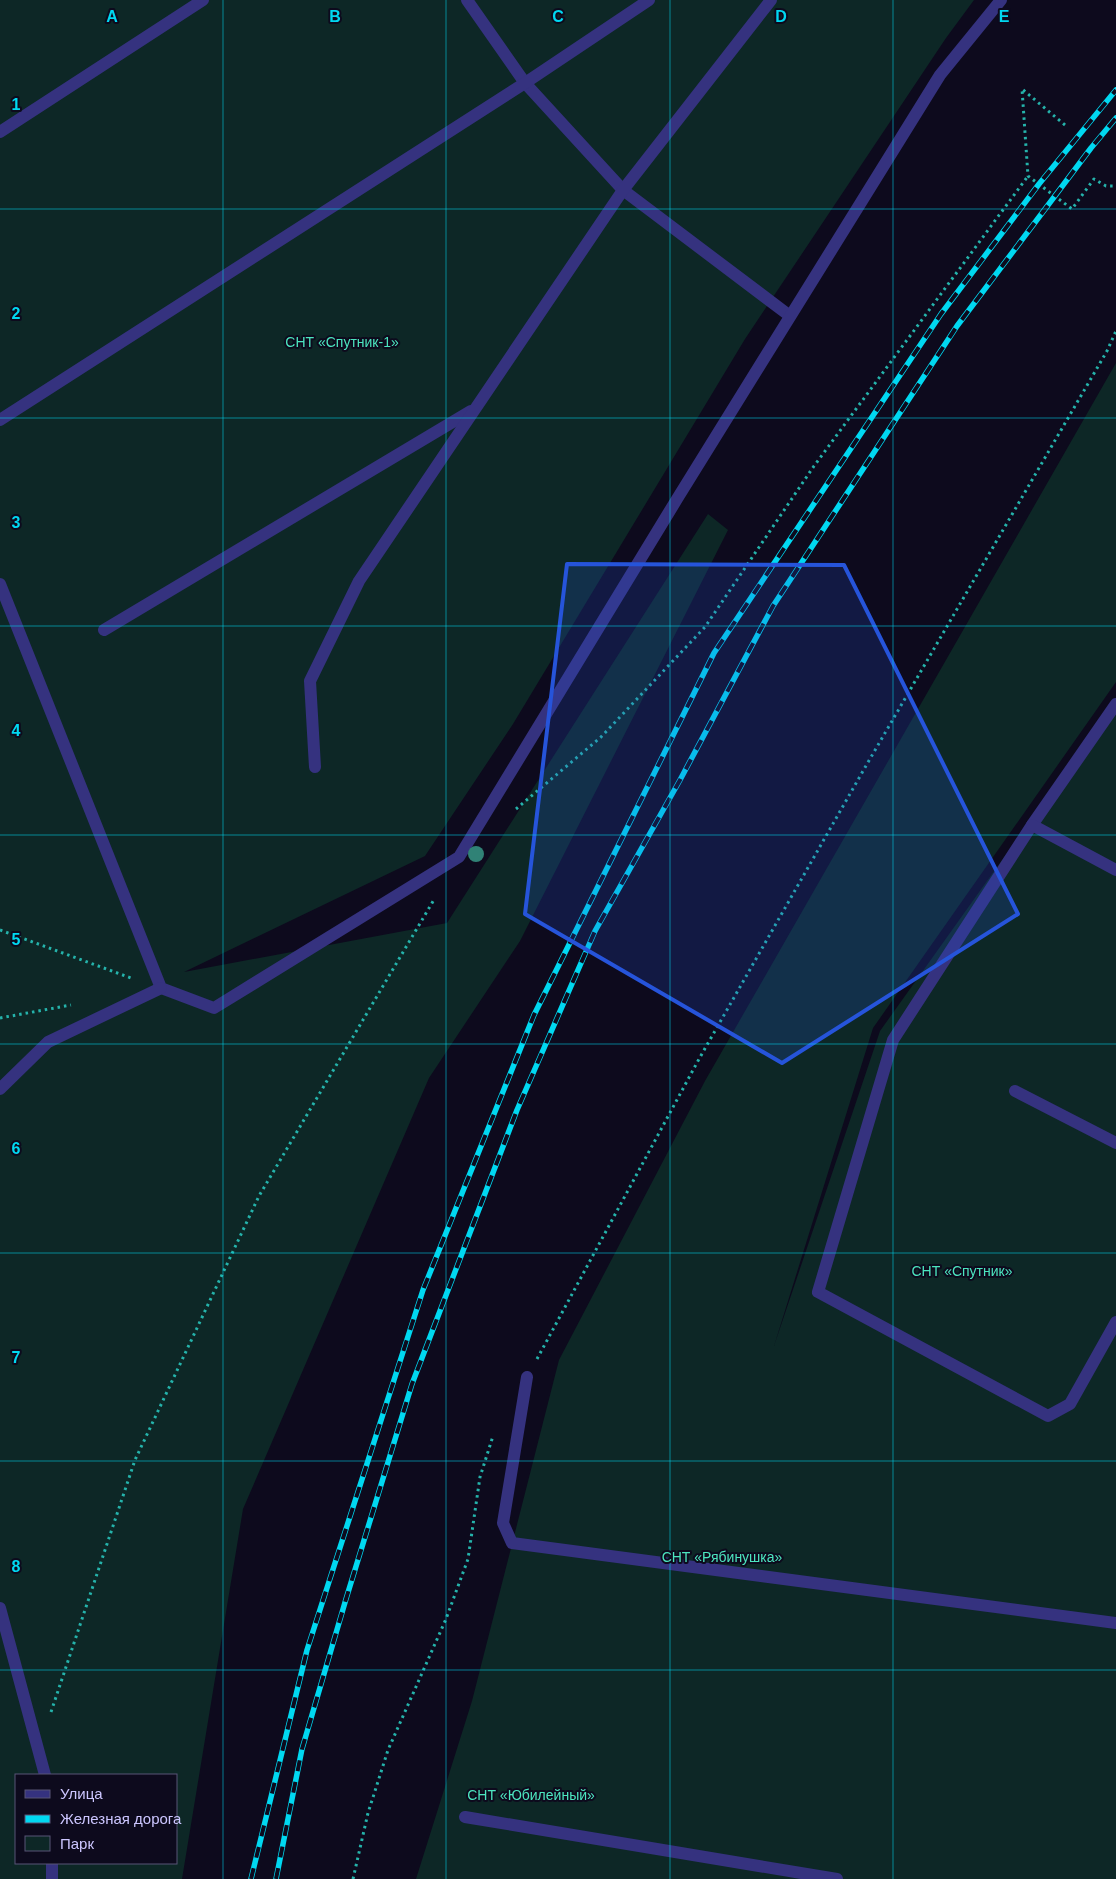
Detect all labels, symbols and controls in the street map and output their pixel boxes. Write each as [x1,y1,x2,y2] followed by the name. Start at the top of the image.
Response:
[106,8,118,25] text: A
[329,8,341,25] text: B
[552,8,564,25] text: C
[775,8,787,25] text: D
[999,8,1010,25] text: E
[12,96,21,113] text: 1
[12,305,21,322] text: 2
[285,334,399,350] park label: СНТ «Спутник-1»
[12,514,21,531] text: 3
[12,722,21,739] text: 4
[12,931,21,948] text: 5
[12,1140,21,1157] text: 6
[911,1263,1013,1279] park label: СНТ «Спутник»
[12,1349,21,1366] text: 7
[662,1549,783,1565] park label: СНТ «Рябинушка»
[12,1558,21,1575] text: 8
[15,1774,178,1864] legend
[60,1785,103,1802] text: Улица
[467,1787,595,1803] park label: СНТ «Юбилейный»
[60,1810,182,1827] text: Железная дорога
[60,1835,94,1852] text: Парк

